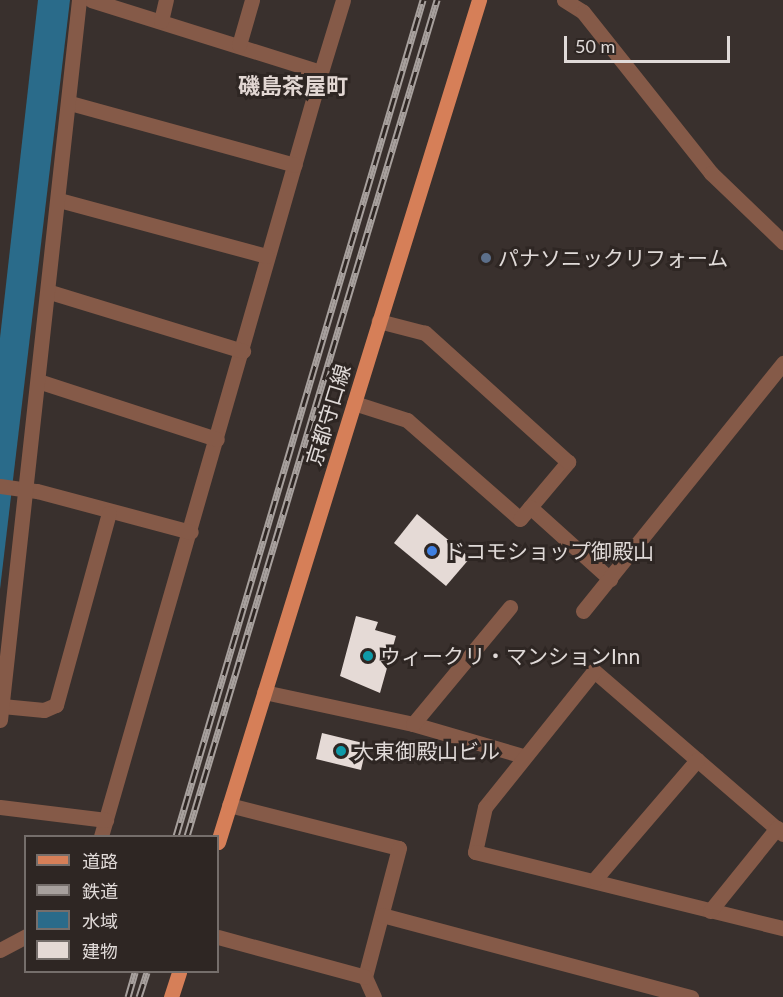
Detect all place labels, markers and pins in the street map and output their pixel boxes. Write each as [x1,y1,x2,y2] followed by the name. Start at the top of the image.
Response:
[498,245,729,271] place label: パナソニックリフォーム
[479,251,493,265] marker: パナソニックリフォーム
[444,538,654,564] place label: ドコモショップ御殿山
[425,544,439,558] marker: ドコモショップ御殿山
[380,643,640,669] place label: ウィークリ・マンションInn
[361,649,375,663] marker: ウィークリ・マンションInn
[353,738,500,764] place label: 大東御殿山ビル
[334,744,348,758] marker: 大東御殿山ビル

